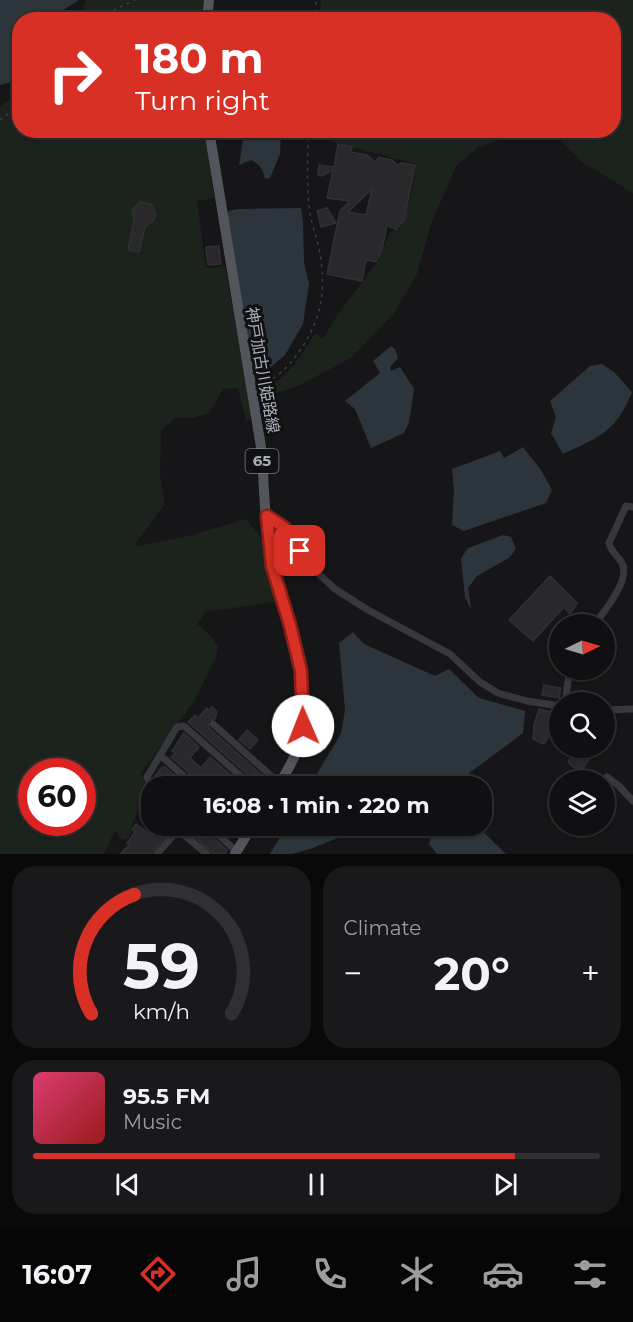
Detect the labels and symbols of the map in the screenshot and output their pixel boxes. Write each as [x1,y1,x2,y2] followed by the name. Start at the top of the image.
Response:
[242,305,283,435] street label: 神戸加古川姫路線
[246,449,278,473] road number: 65
[274,525,325,576] pin
[549,614,615,680] north arrow
[271,694,335,758] position arrow
[18,758,96,836] speed limit sign: 60

